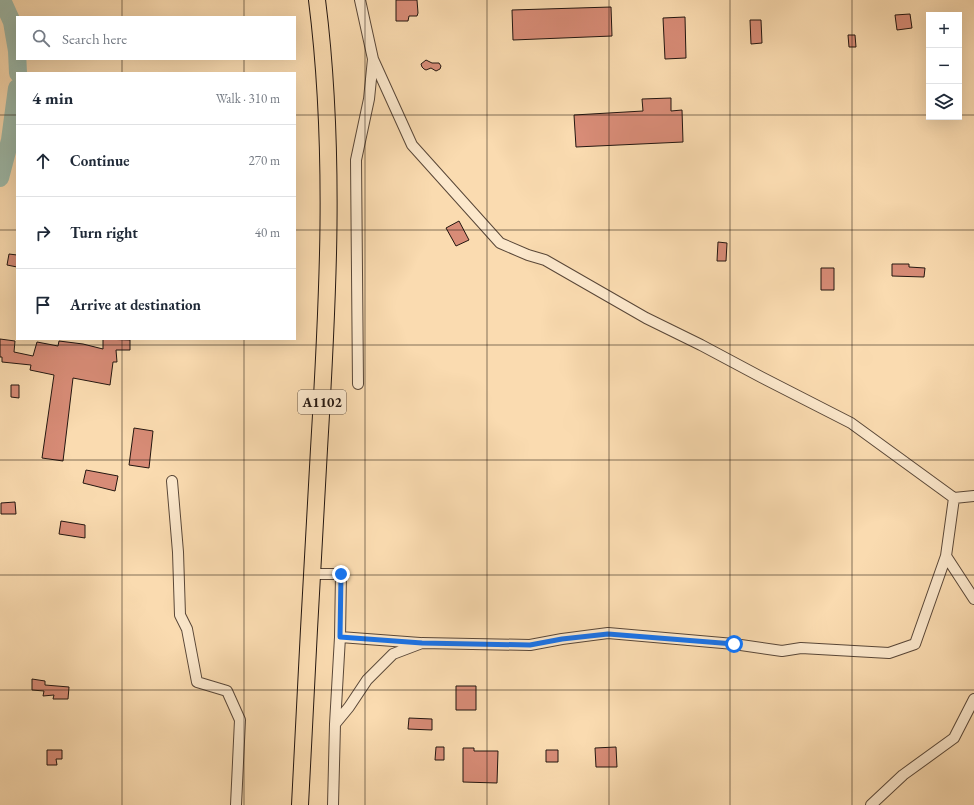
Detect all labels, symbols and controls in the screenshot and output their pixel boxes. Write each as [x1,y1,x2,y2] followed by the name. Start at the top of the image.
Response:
[926,12,962,120] map controls
[926,12,962,48] button: +
[16,16,296,60] search box
[30,27,52,49] icon: search
[62,29,127,48] text: Search here
[926,48,962,84] button: −
[926,84,962,120] button: layers
[32,87,73,109] text: 4 min
[216,90,280,107] text: Walk · 310 m
[32,150,54,172] icon: ahead
[70,151,130,170] text: Continue
[249,152,280,169] text: 270 m
[32,222,54,244] icon: right
[70,223,138,242] text: Turn right
[255,224,280,241] text: 40 m
[32,294,54,316] icon: arrive
[70,295,201,314] text: Arrive at destination
[298,390,346,414] road number: A1102
[332,565,350,583] route end
[725,635,743,653] route start

